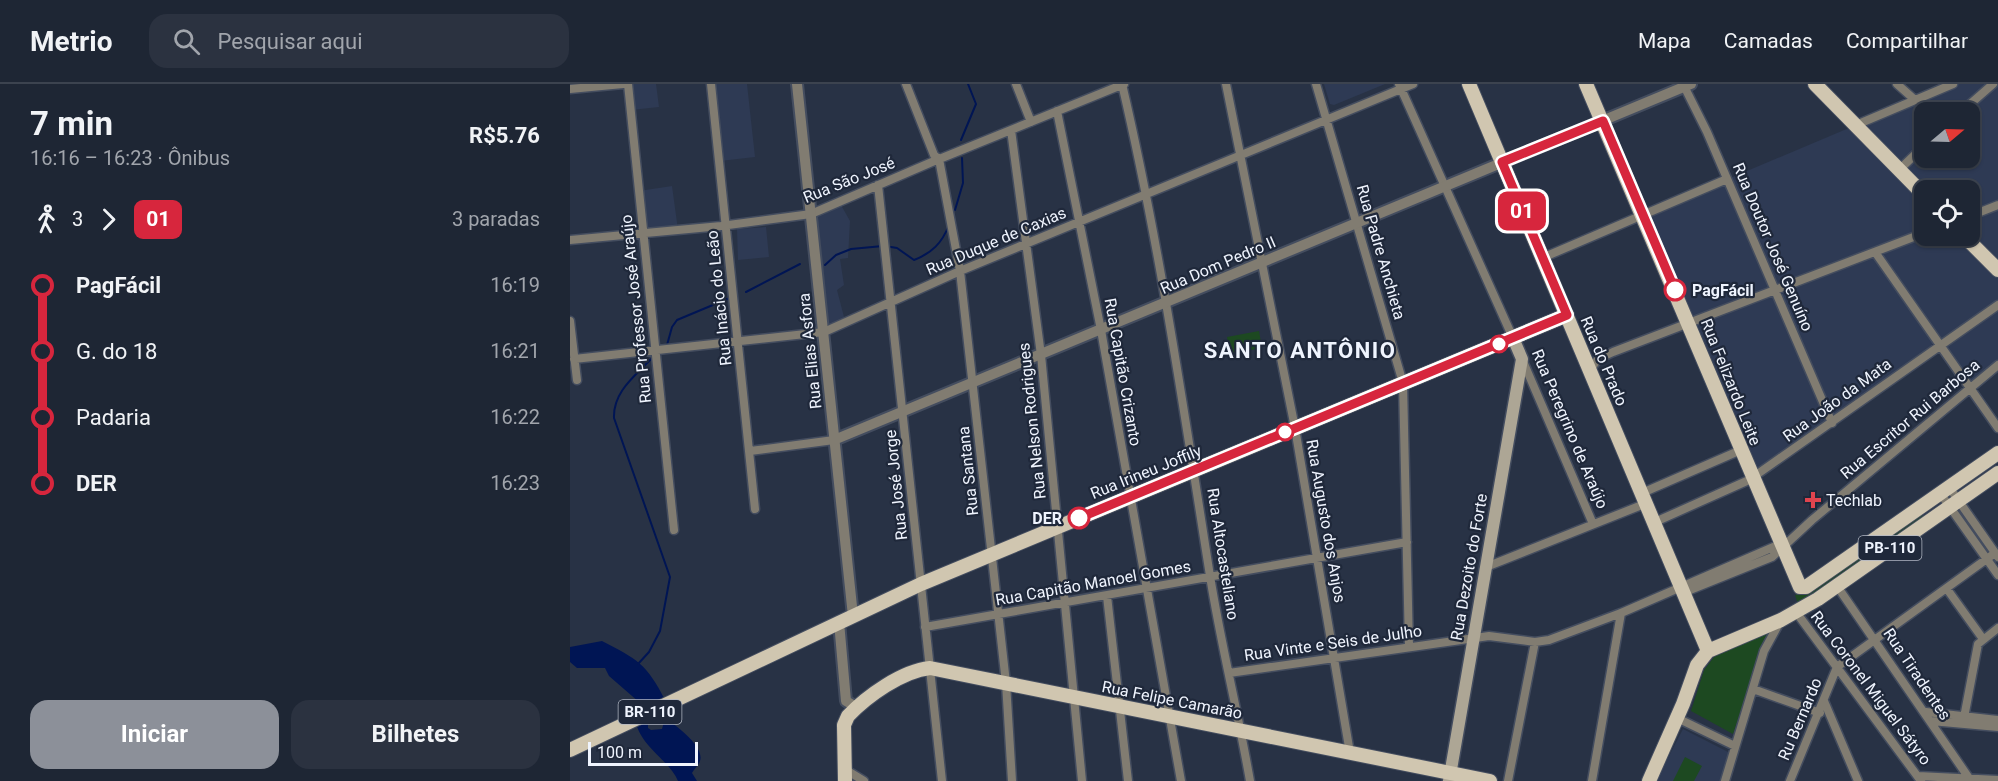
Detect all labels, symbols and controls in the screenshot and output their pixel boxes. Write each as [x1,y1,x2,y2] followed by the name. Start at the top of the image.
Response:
[149,14,569,68] search box
[30,25,113,58] text: Metrio
[170,25,203,58] icon: search
[218,29,363,54] text: Pesquisar aqui
[1638,29,1691,53] text: Mapa
[1724,29,1813,53] text: Camadas
[1846,29,1968,53] text: Compartilhar
[1914,102,1980,168] north arrow
[1914,102,1980,246] map controls
[30,104,113,143] text: 7 min
[469,123,540,148] text: R$5.76
[30,146,230,170] text: 16:16 – 16:23 · Ônibus
[800,153,898,207] street label: Rua São José
[1729,160,1817,334] street label: Rua Doutor José Genuíno
[1914,180,1980,246] button: locate
[1353,182,1409,322] street label: Rua Padre Anchieta
[1495,192,1549,230] line badge: 01
[1510,199,1534,223] text: 01
[30,203,63,236] icon: walk
[92,203,125,236] icon: forward
[923,203,1069,279] street label: Rua Duque de Caxias
[72,207,83,231] text: 3
[146,207,170,231] text: 01
[452,207,540,231] text: 3 paradas
[617,214,655,404] street label: Rua Professor José Araújo
[702,230,736,366] street label: Rua Inácio do Leão
[1157,232,1279,298] street label: Rua Dom Pedro II
[76,273,161,298] text: PagFácil
[490,273,540,297] text: 16:19
[1664,279,1686,301] marker: PagFácil
[1692,281,1754,300] place label: PagFácil
[794,292,826,410] street label: Rua Elias Asfora
[1101,297,1145,447] street label: Rua Capitão Crizanto
[1577,313,1631,409] street label: Rua do Prado
[1697,316,1765,448] street label: Rua Felizardo Leite
[1490,335,1508,353] unlabelled marker
[1204,337,1396,363] district label: SANTO ANTÔNIO
[76,339,157,364] text: G. do 18
[490,339,540,363] text: 16:21
[1014,342,1050,500] street label: Rua Nelson Rodrigues
[1528,346,1612,512] street label: Rua Peregrino de Araújo
[1779,354,1895,446] street label: Rua João da Mata
[1837,355,1983,483] street label: Rua Escritor Rui Barbosa
[76,405,151,430] text: Padaria
[490,405,540,429] text: 16:22
[1276,423,1294,441] unlabelled marker
[954,425,982,517] street label: Rua Santana
[881,429,911,541] street label: Rua José Jorge
[1302,438,1350,604] street label: Rua Augusto dos Anjos
[1088,441,1205,503] street label: Rua Irineu Joffily
[76,471,117,496] text: DER
[490,471,540,495] text: 16:23
[1203,487,1243,621] street label: Rua Altocasteliano
[1804,491,1822,509] marker: Techlab
[1826,491,1882,510] place label: Techlab
[1447,492,1491,642] street label: Rua Dezoito do Forte
[1068,507,1090,529] marker: DER
[1032,509,1062,528] place label: DER
[1858,536,1922,560] road number: PB-110
[994,556,1192,610] street label: Rua Capitão Manoel Gomes
[1807,607,1935,769] street label: Rua Coronel Miguel Sátyro
[1243,621,1423,665] street label: Rua Vinte e Seis de Julho
[1879,624,1955,724] street label: Rua Tiradentes
[1774,675,1826,763] street label: Ru Bernardo
[1100,677,1244,723] street label: Rua Felipe Camarão
[30,700,279,769] button: Iniciar
[291,700,540,769] button: Bilhetes
[618,700,682,724] road number: BR-110
[588,739,698,766] scale bar
[597,743,642,762] text: 100 m

